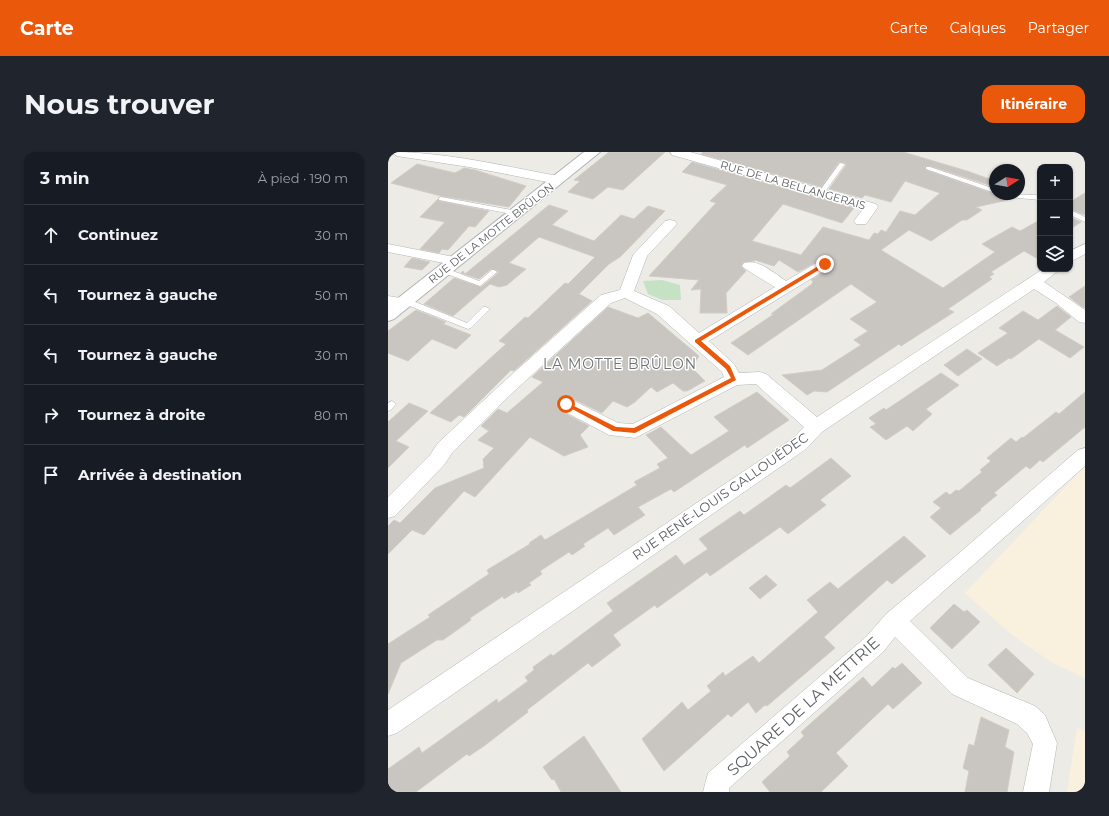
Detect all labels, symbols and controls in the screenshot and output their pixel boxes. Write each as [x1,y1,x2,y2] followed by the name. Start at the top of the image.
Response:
[20,17,74,40] text: Carte
[890,19,928,37] text: Carte
[950,19,1006,37] text: Calques
[1028,19,1089,37] text: Partager
[982,85,1085,123] button: Itinéraire
[24,87,215,121] text: Nous trouver
[719,157,868,213] street label: RUE DE LA BELLANGERAIS
[989,164,1025,200] north arrow
[1037,164,1073,272] map controls
[1037,164,1073,200] button: +
[40,168,90,188] text: 3 min
[258,170,348,186] text: À pied · 190 m
[425,180,557,286] street label: RUE DE LA MOTTE BRÛLON
[1037,200,1073,236] button: −
[40,224,62,246] icon: ahead
[78,225,158,244] text: Continuez
[315,227,348,243] text: 30 m
[1037,236,1073,272] button: layers
[816,255,834,273] route end
[40,284,62,306] icon: left
[78,285,217,304] text: Tournez à gauche
[315,287,348,303] text: 50 m
[40,344,62,366] icon: left
[78,345,217,364] text: Tournez à gauche
[315,347,348,363] text: 30 m
[543,355,697,373] district label: LA MOTTE BRÛLON
[557,395,575,413] route start
[40,404,62,426] icon: right
[78,405,206,424] text: Tournez à droite
[314,407,348,423] text: 80 m
[629,429,811,563] street label: RUE RENÉ-LOUIS GALLOUÉDEC
[40,464,62,486] icon: arrive
[78,465,242,484] text: Arrivée à destination
[723,633,883,780] street label: SQUARE DE LA METTRIE

